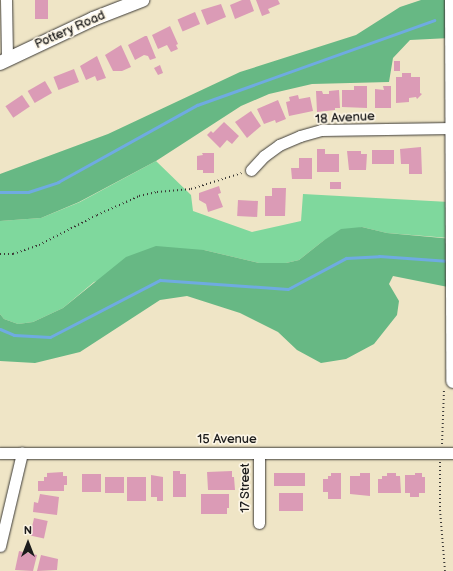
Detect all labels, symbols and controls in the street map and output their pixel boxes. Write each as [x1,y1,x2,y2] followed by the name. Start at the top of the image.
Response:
[32,7,108,53] street label: Pottery Road
[315,109,375,127] street label: 18 Avenue
[197,431,257,447] street label: 15 Avenue
[237,463,253,513] street label: 17 Street
[8,523,48,563] north arrow
[24,524,32,537] text: N

